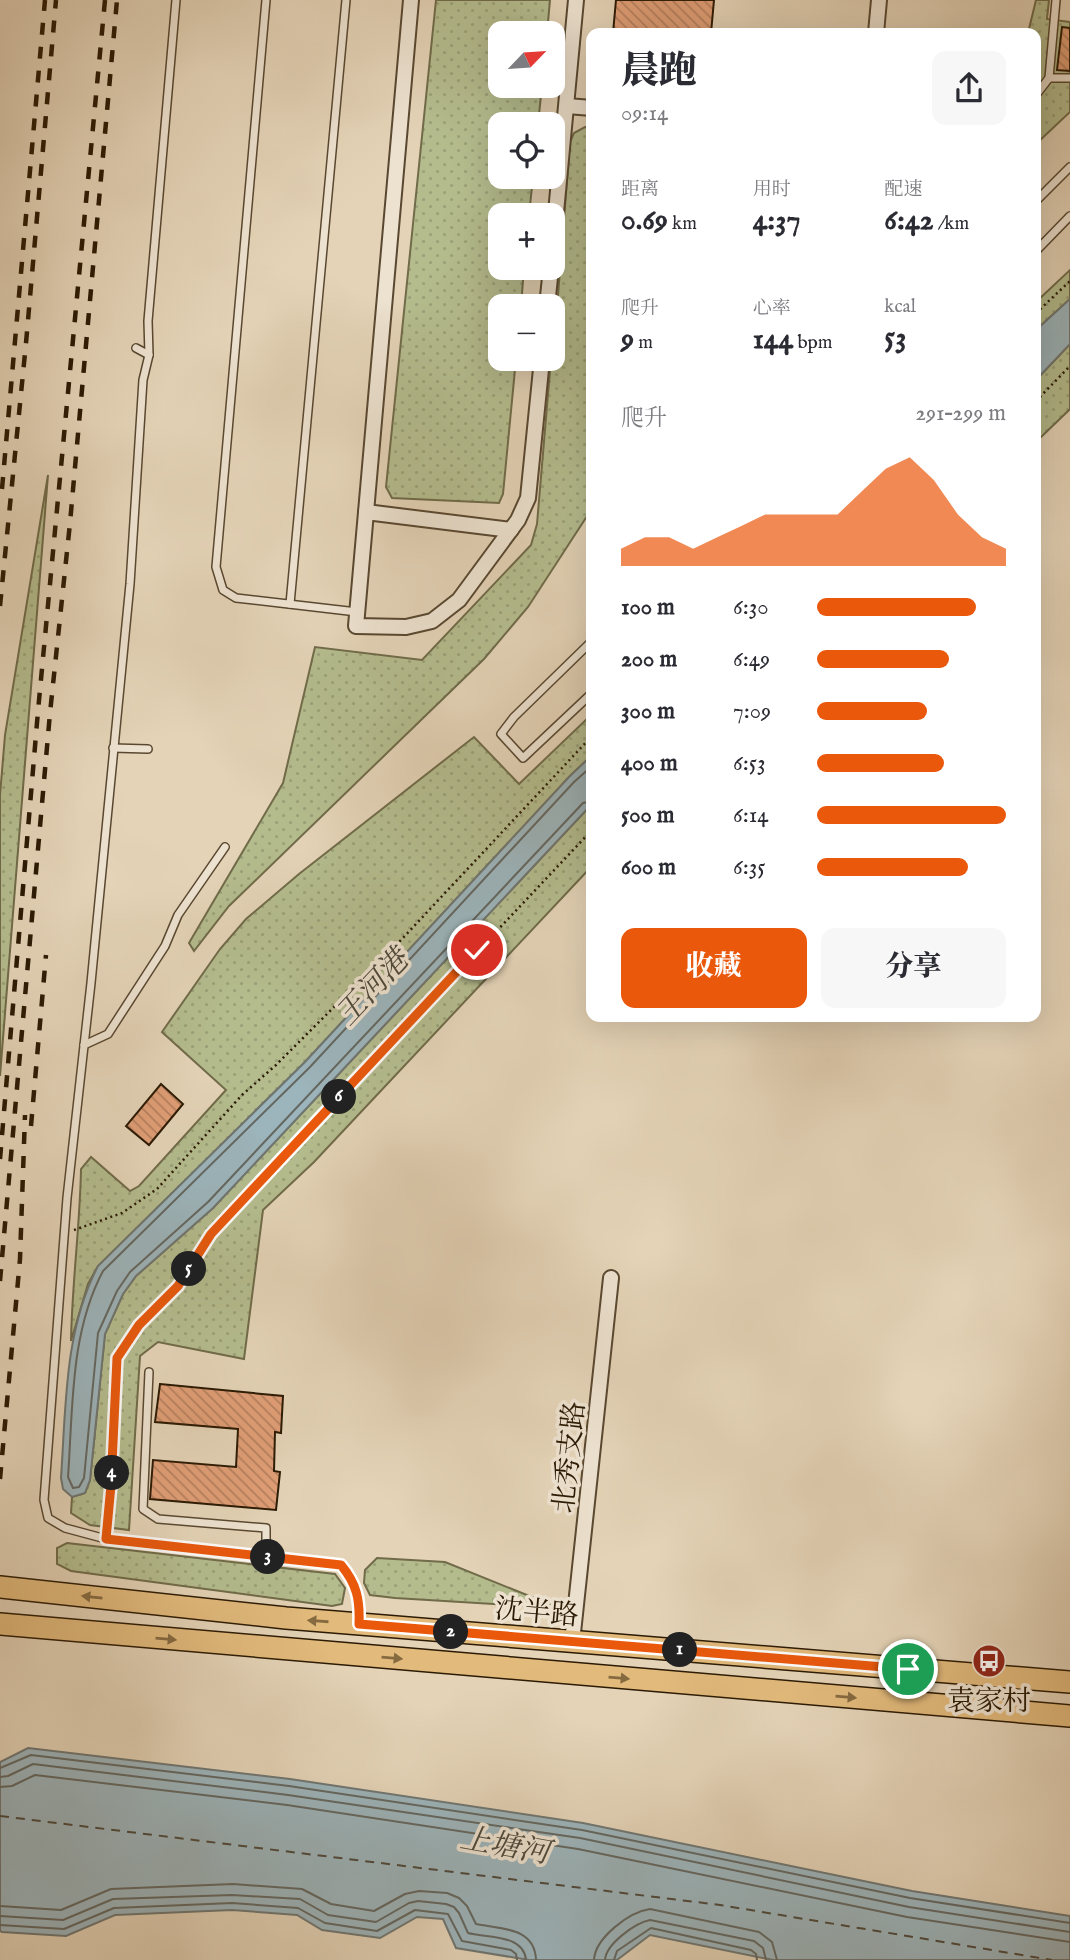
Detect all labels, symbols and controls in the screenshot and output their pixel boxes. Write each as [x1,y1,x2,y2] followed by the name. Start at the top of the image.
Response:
[488,21,565,98] north arrow
[488,21,565,371] map controls
[621,49,697,97] text: 晨跑
[932,51,1006,125] button: share
[621,99,668,128] text: 09:14
[488,112,565,189] button: locate
[621,178,659,202] text: 距离
[753,178,791,202] text: 用时
[884,178,922,202] text: 配速
[621,202,668,240] text: 0.69
[753,202,801,240] text: 4:37
[884,202,934,240] text: 6:42
[488,203,565,280] button: +
[668,212,697,236] text: km
[934,212,969,236] text: /km
[488,294,565,371] button: −
[884,295,916,319] text: kcal
[621,297,659,321] text: 爬升
[753,297,791,321] text: 心率
[884,319,906,357] text: 53
[621,321,634,359] text: 9
[753,321,793,359] text: 144
[634,331,653,355] text: m
[793,331,832,355] text: bpm
[915,399,1006,428] text: 291–299 m
[621,404,667,433] text: 爬升
[621,593,675,622] text: 100 m
[733,593,769,622] text: 6:30
[621,645,677,674] text: 200 m
[733,645,770,674] text: 6:49
[621,697,675,726] text: 300 m
[733,697,771,726] text: 7:09
[621,749,678,778] text: 400 m
[733,749,766,778] text: 6:53
[621,801,675,830] text: 500 m
[733,801,769,830] text: 6:14
[621,853,676,882] text: 600 m
[733,853,766,882] text: 6:35
[447,920,507,980] pin
[621,928,807,1008] button: 收藏
[821,928,1006,1008] button: 分享
[458,931,496,969] icon: check
[329,940,421,1034] water label: 王河港
[322,1080,356,1114] pin: 6
[334,1084,343,1108] text: 6
[172,1252,206,1286] pin: 5
[185,1256,192,1280] text: 5
[547,1400,594,1515] street label: 北秀支路
[94,1456,130,1490] pin: 4
[107,1460,116,1484] text: 4
[250,1540,286,1574] pin: 3
[264,1544,271,1568] text: 3
[81,1591,103,1602] one-way arrow
[493,1592,580,1635] street label: 沈半路
[434,1614,468,1650] pin: 2
[307,1615,329,1626] one-way arrow
[446,1619,455,1643] text: 2
[662,1632,698,1668] pin: 1
[155,1634,177,1645] one-way arrow
[676,1637,683,1661] text: 1
[878,1639,938,1699] pin
[970,1642,1008,1680] bus stop icon: 袁家村
[889,1650,927,1688] icon: arrive
[381,1653,403,1664] one-way arrow
[608,1673,630,1684] one-way arrow
[947,1685,1031,1720] place label: 袁家村
[835,1692,857,1703] one-way arrow
[457,1820,557,1874] water label: 上塘河

